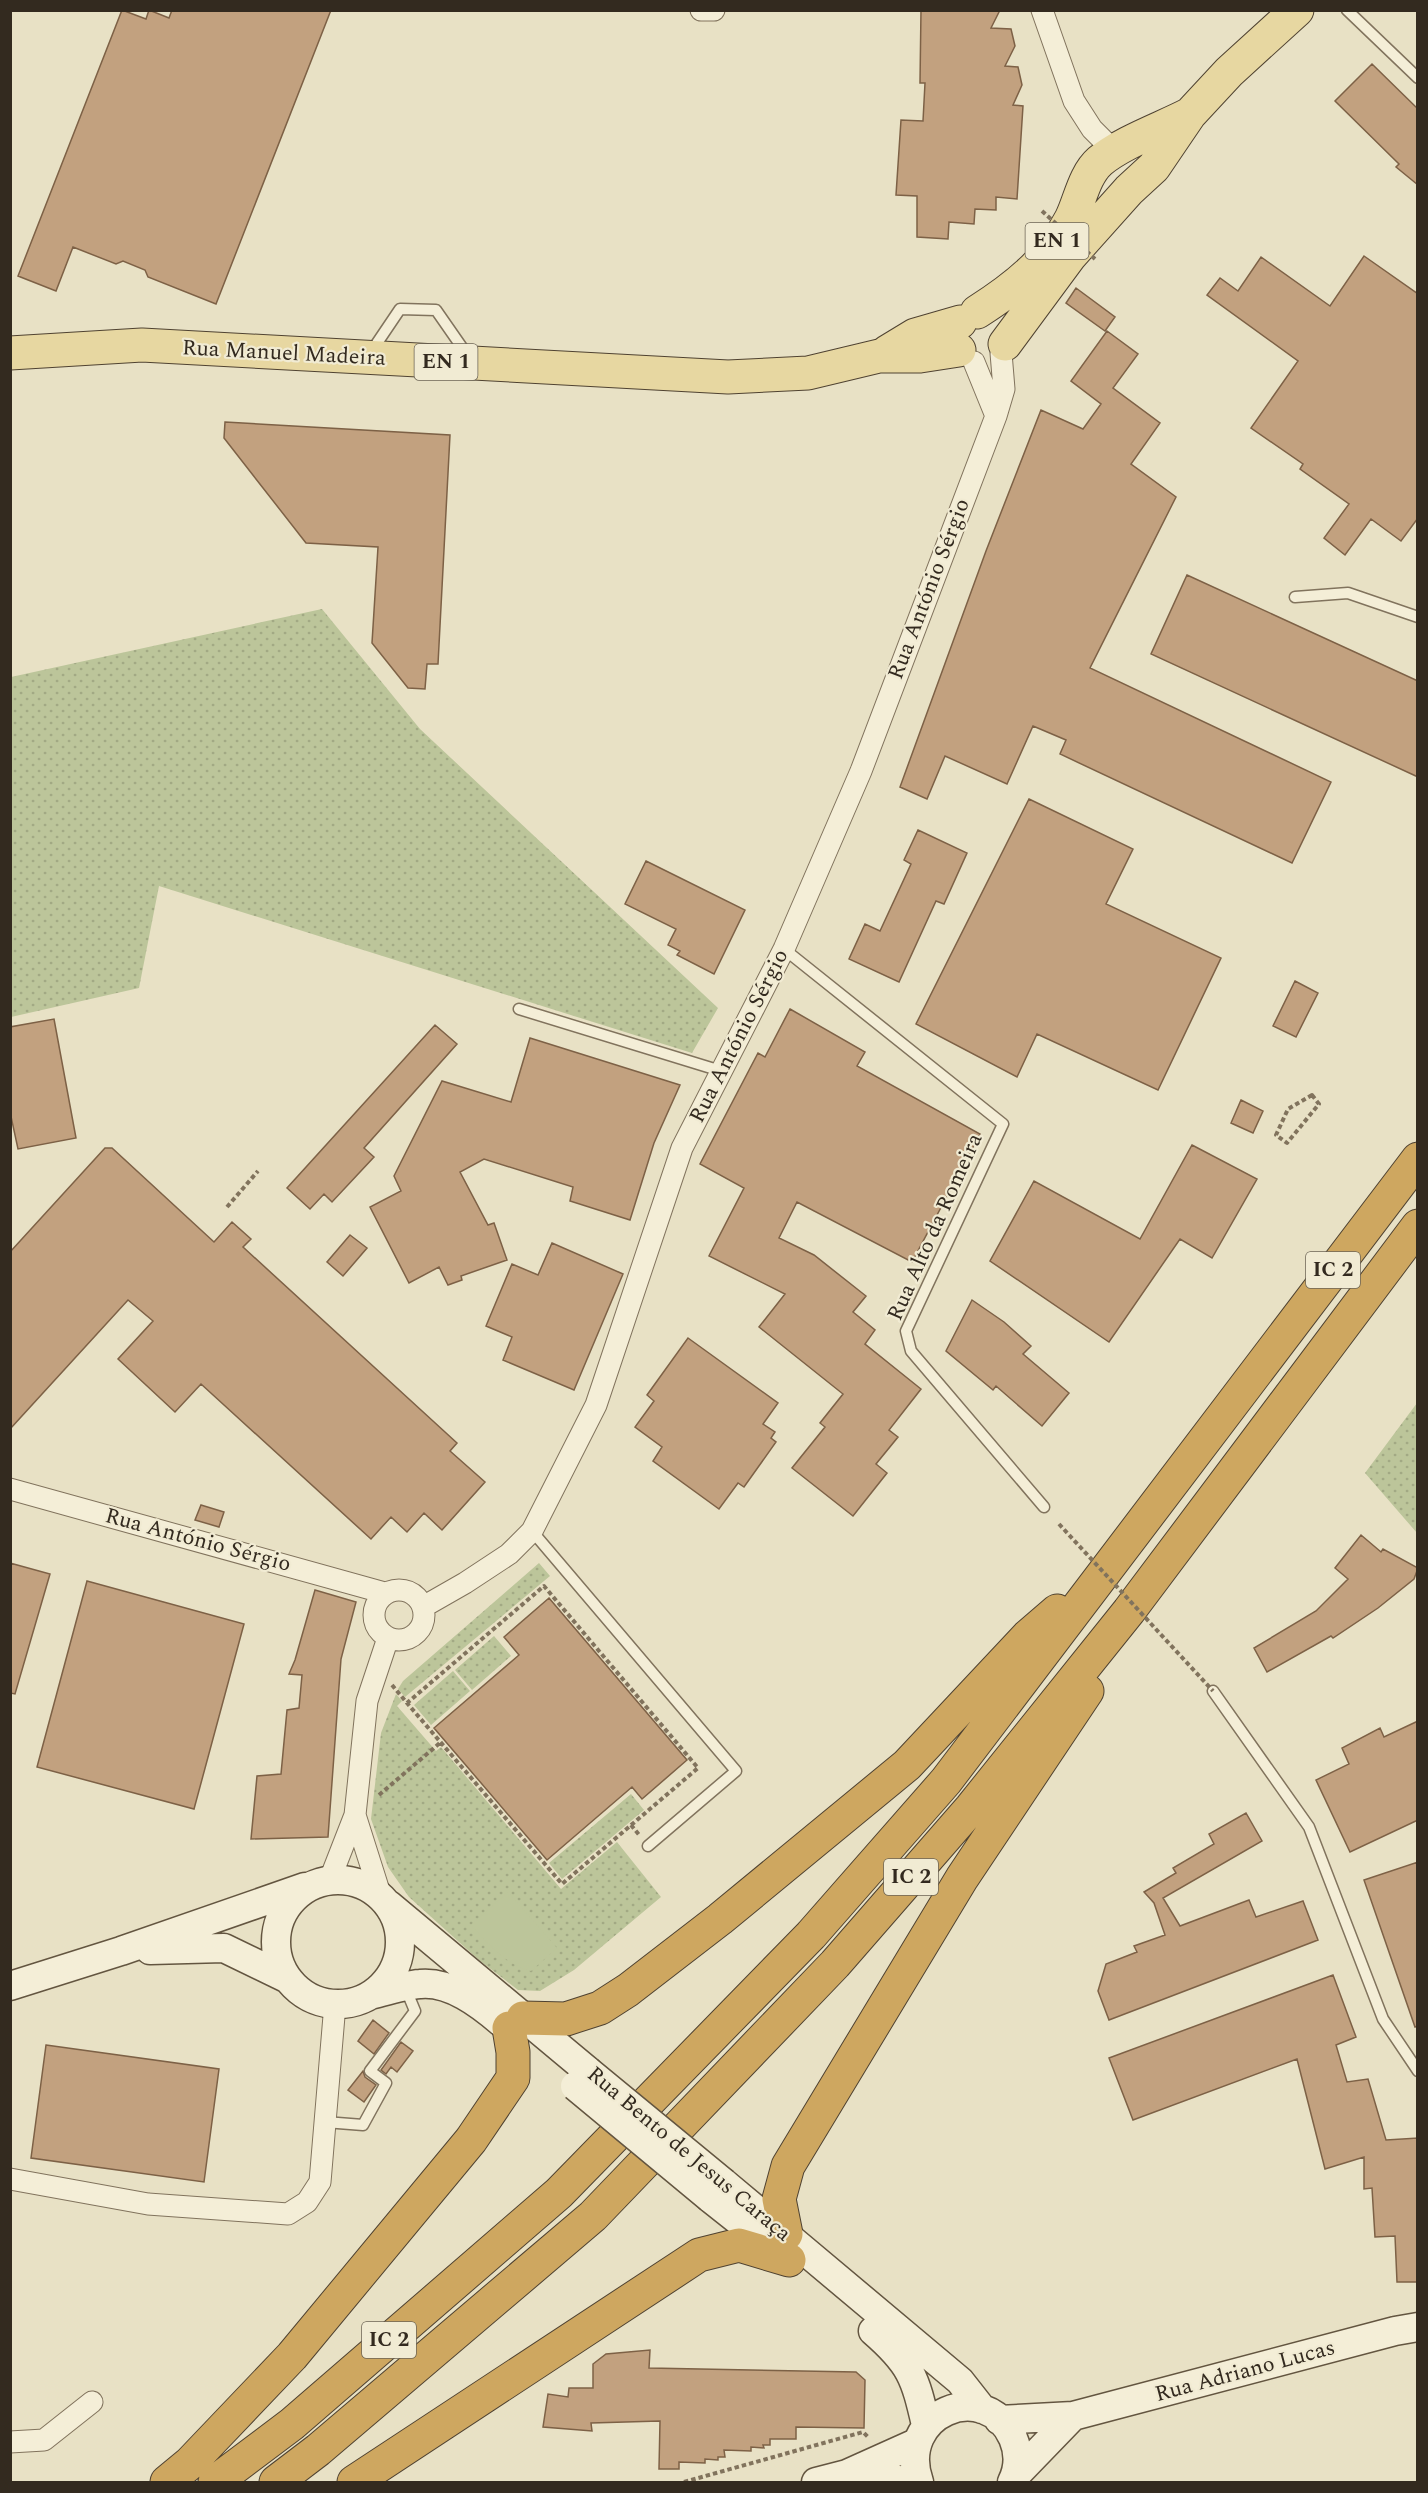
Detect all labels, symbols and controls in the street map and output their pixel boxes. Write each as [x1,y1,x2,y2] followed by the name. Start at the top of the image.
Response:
[1026,223,1088,259] road number: EN 1
[181,331,387,375] street label: Rua Manuel Madeira
[414,344,478,380] road number: EN 1
[879,494,979,684] street label: Rua António Sérgio
[681,943,797,1129] street label: Rua António Sérgio
[879,1128,991,1326] street label: Rua Alto da Romeira
[1306,1252,1360,1288] road number: IC 2
[101,1499,295,1581] street label: Rua António Sérgio
[884,1859,938,1895] road number: IC 2
[579,2058,799,2250] street label: Rua Bento de Jesus Caraça
[362,2322,416,2358] road number: IC 2
[1151,2331,1339,2411] street label: Rua Adriano Lucas

